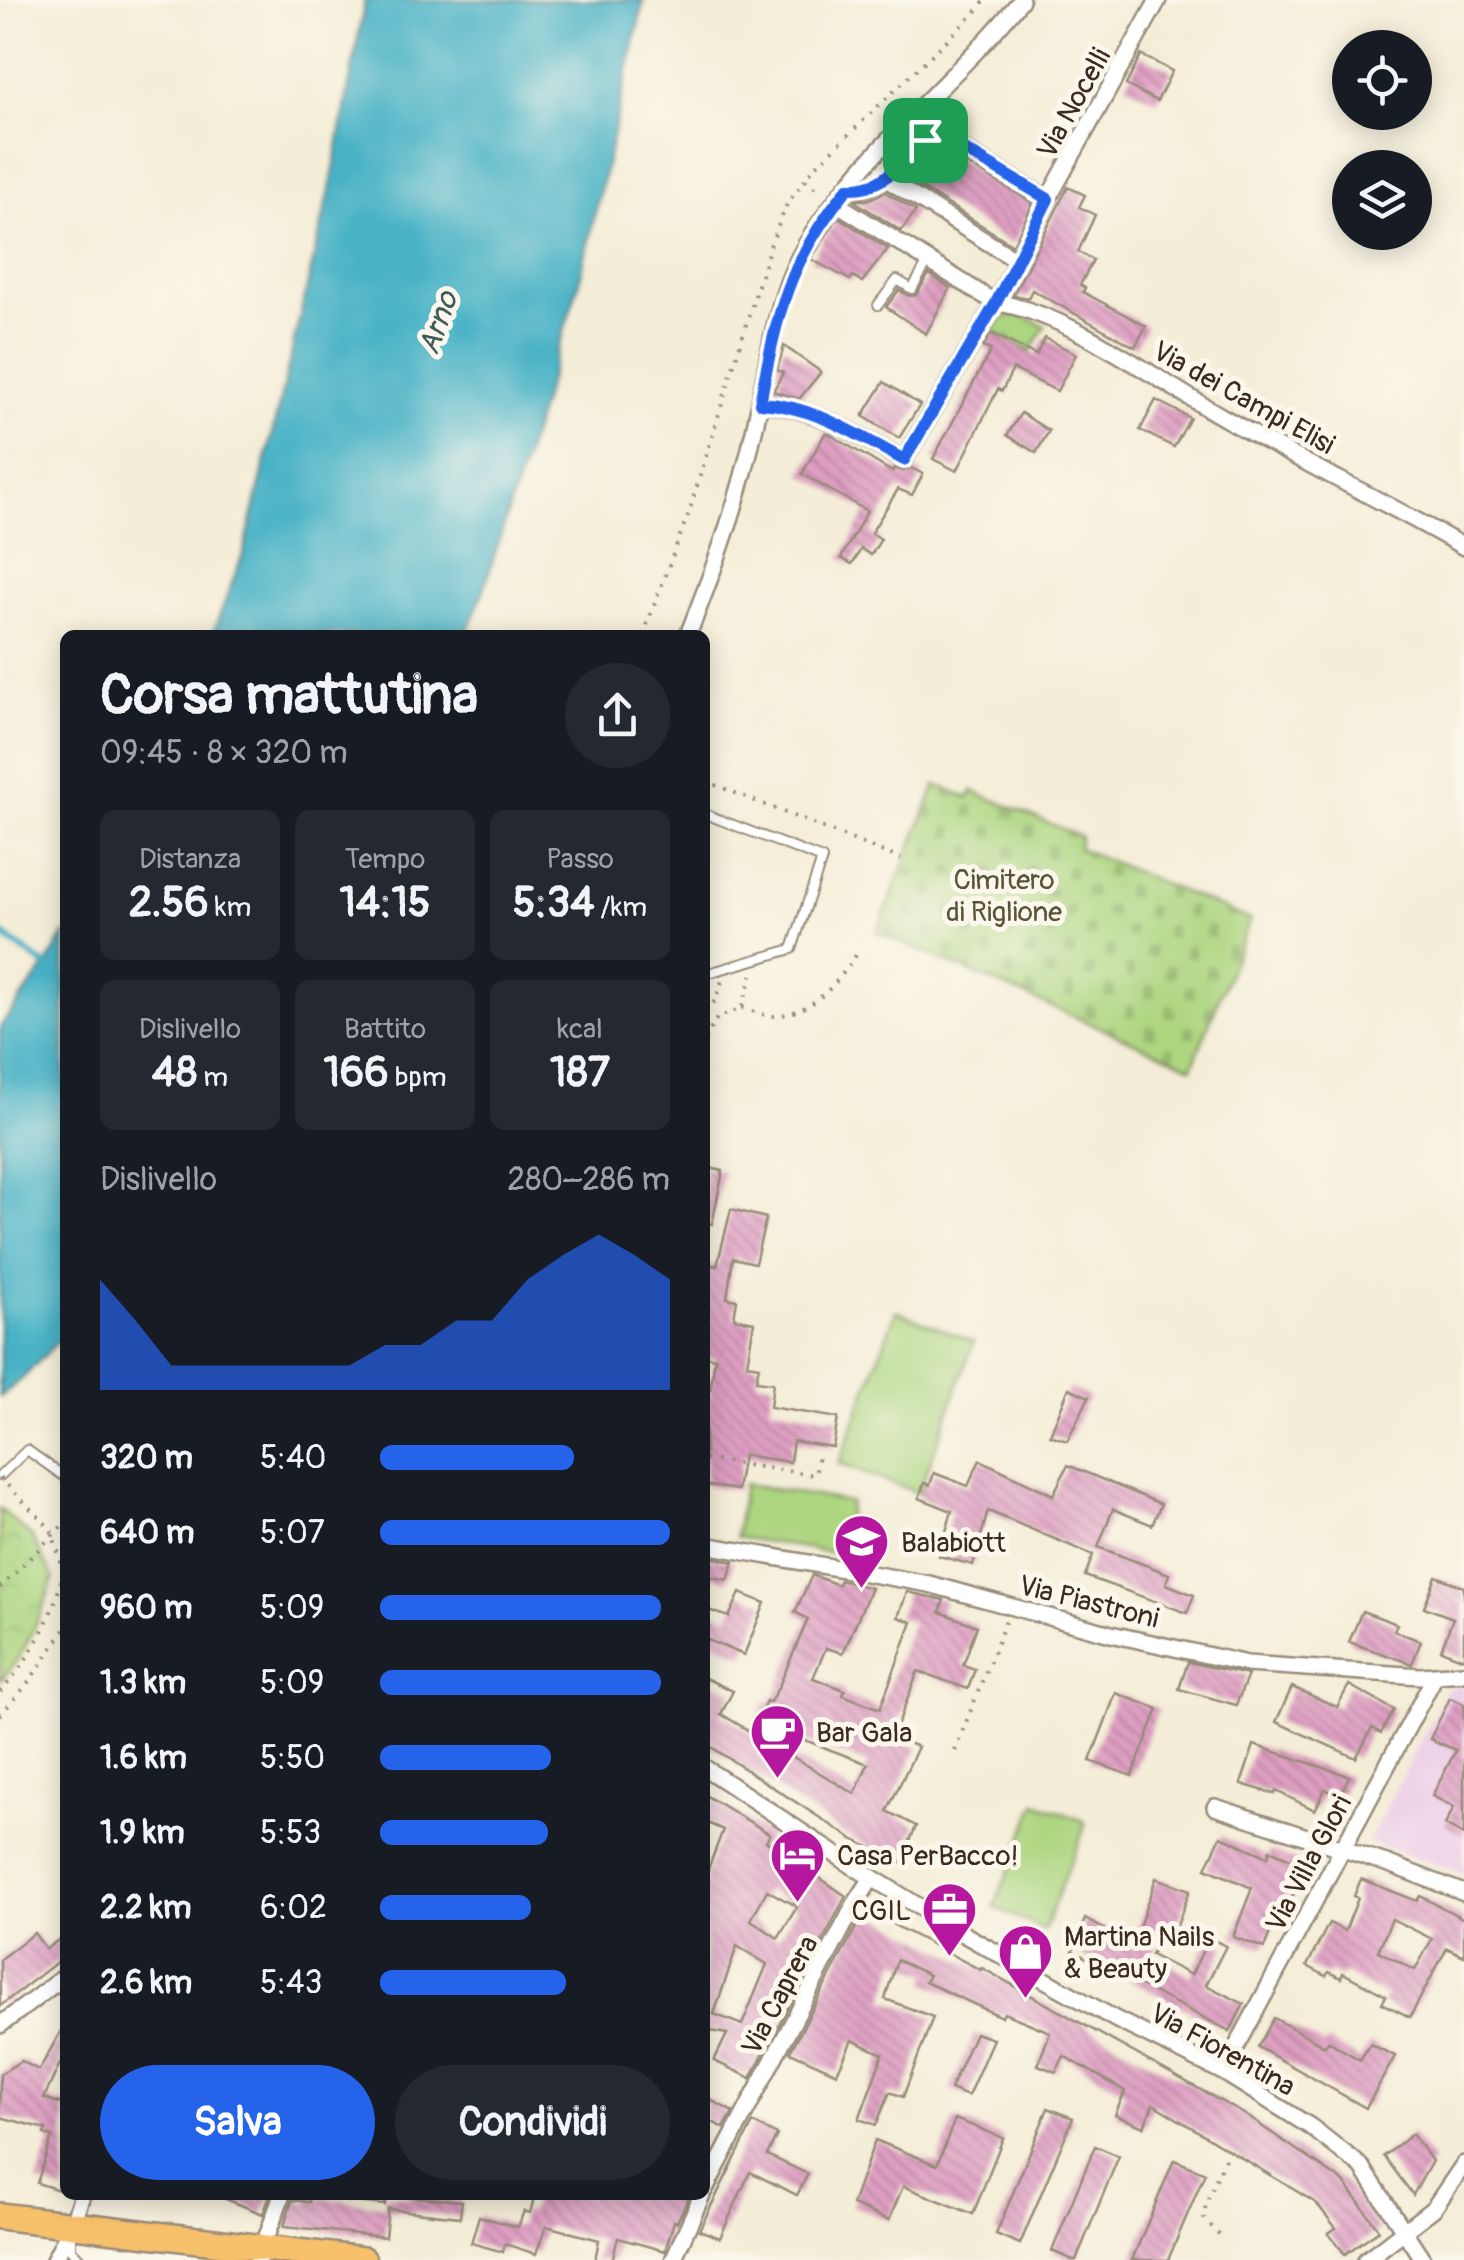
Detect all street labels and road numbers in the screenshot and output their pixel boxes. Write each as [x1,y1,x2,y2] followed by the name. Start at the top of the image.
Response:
[1030,42,1119,165] street label: Via Nocelli
[1146,334,1340,463] street label: Via dei Campi Elisi
[1015,1568,1162,1637] street label: Via Piastroni
[1259,1789,1360,1938] street label: Via Villa Glori
[734,1930,826,2062] street label: Via Caprera
[1143,1996,1301,2105] street label: Via Fiorentina

